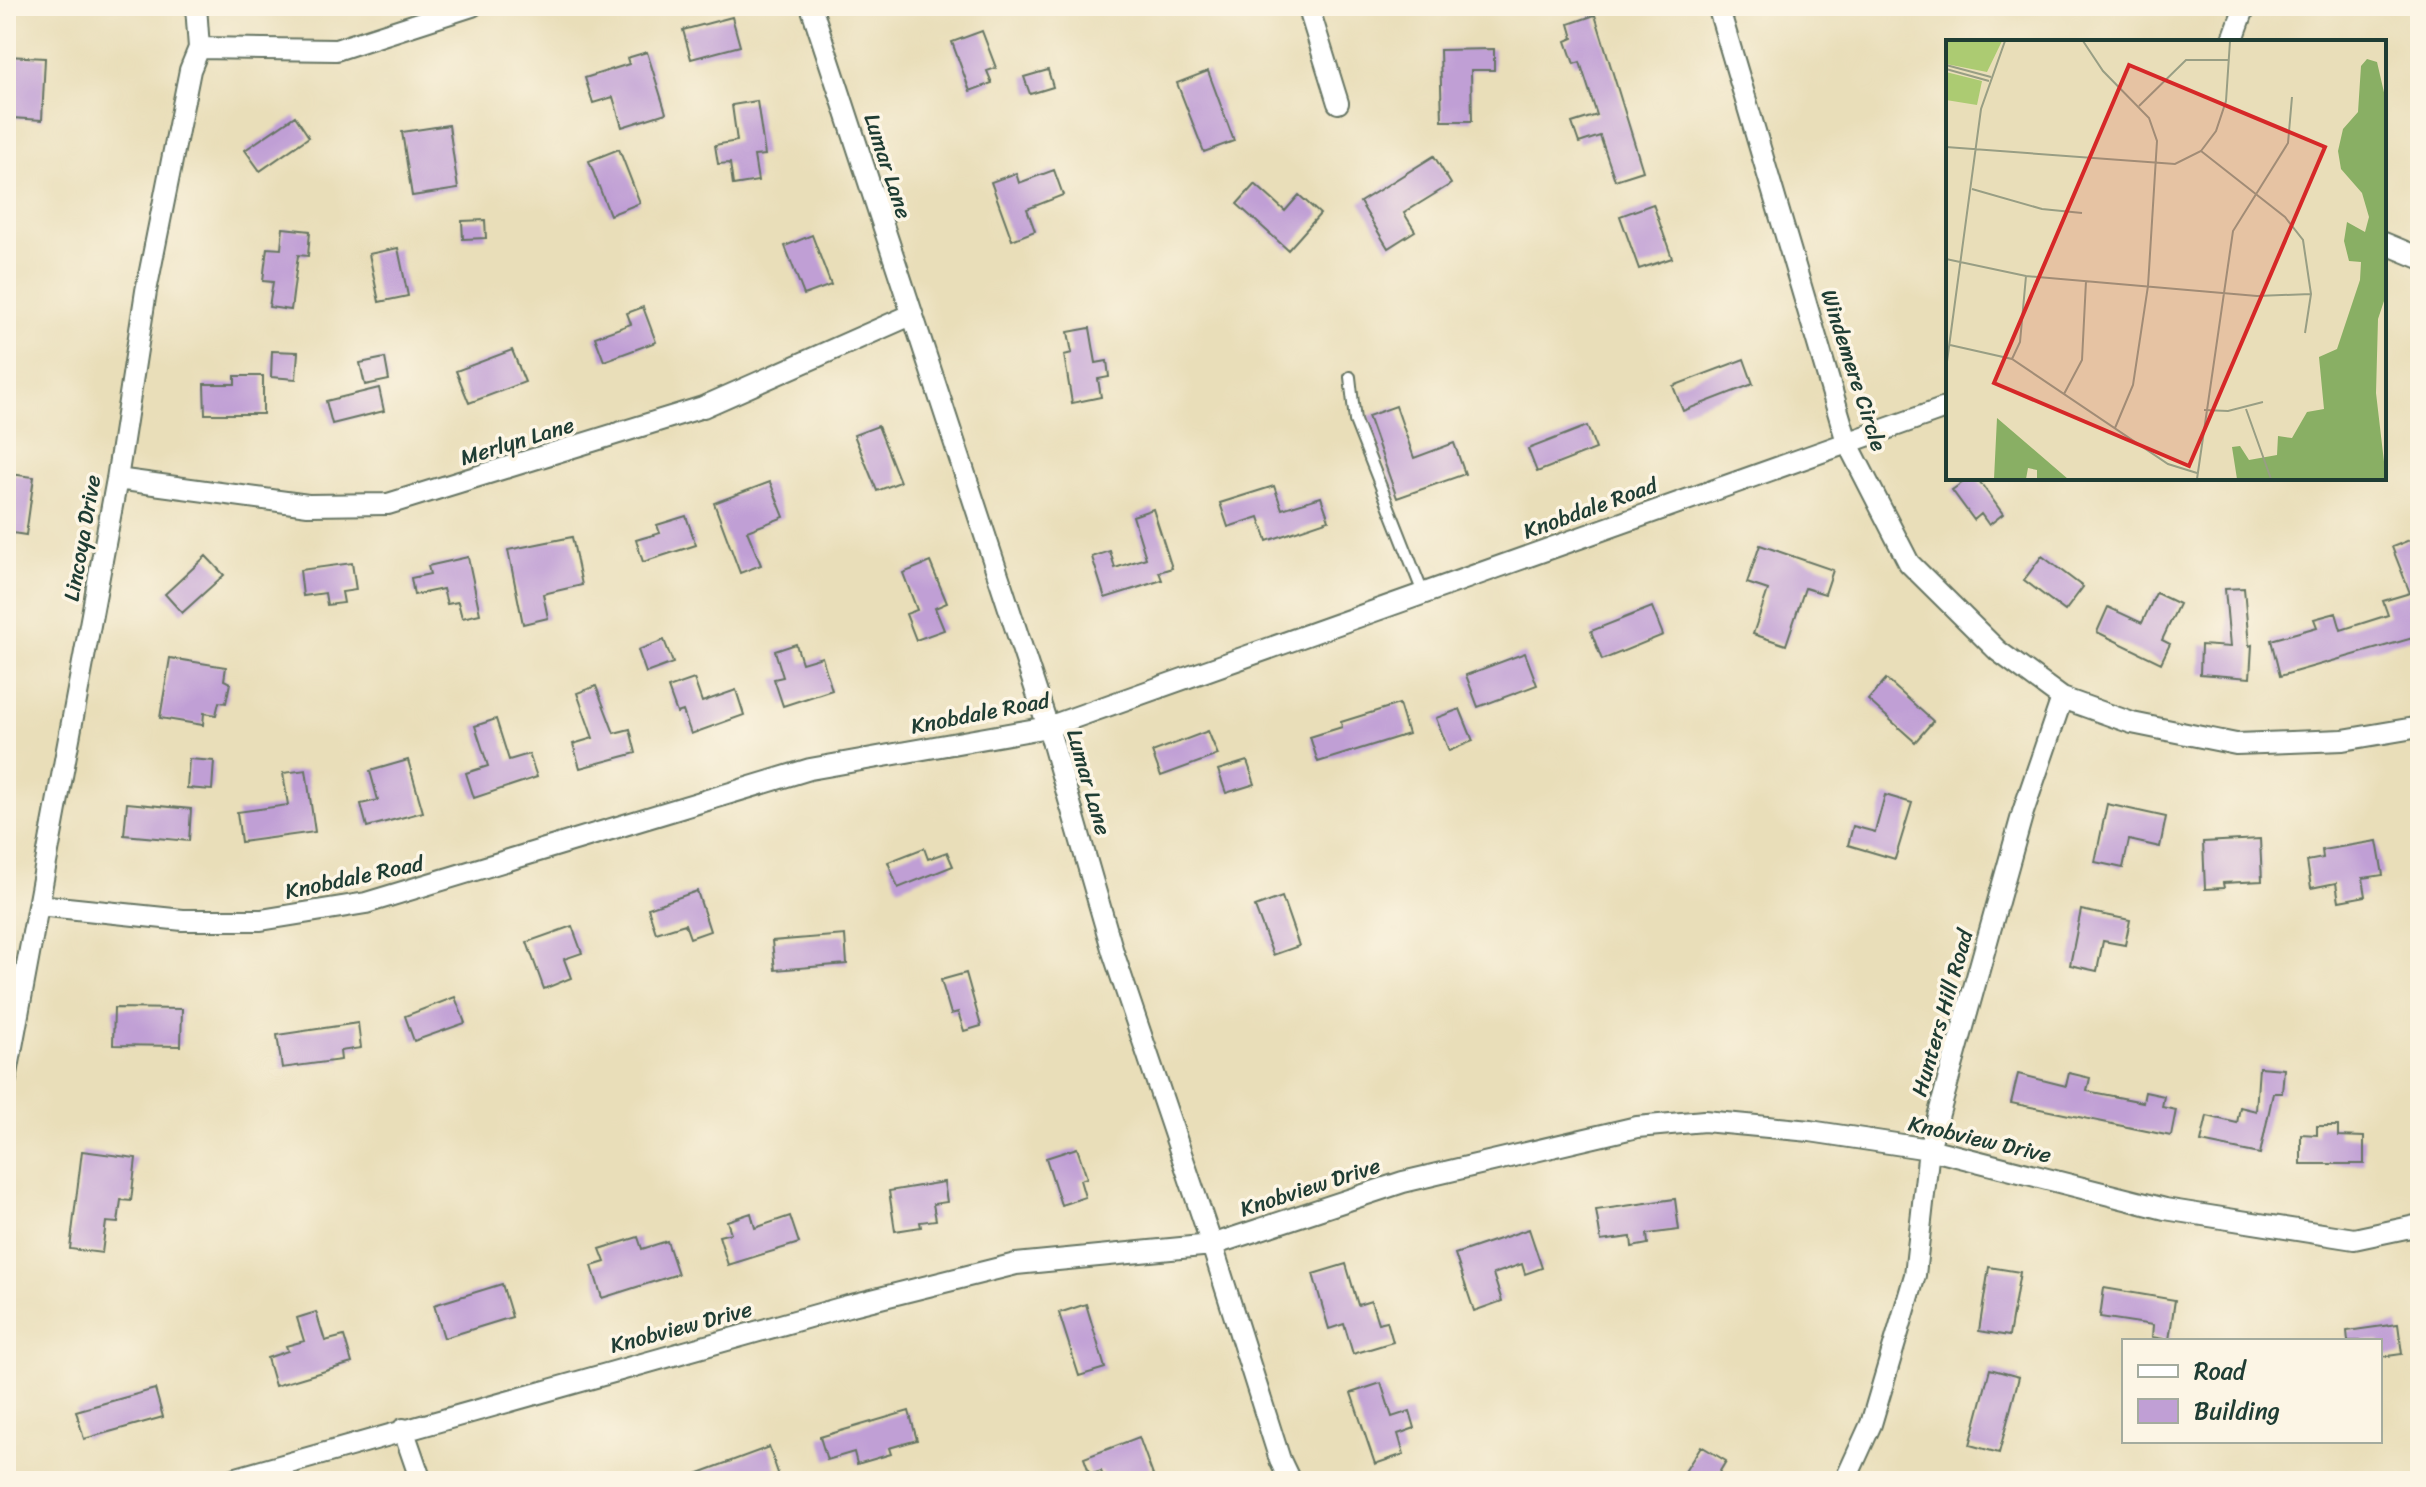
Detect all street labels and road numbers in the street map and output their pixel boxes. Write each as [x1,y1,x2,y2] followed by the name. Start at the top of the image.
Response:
[853,108,923,224] street label: Lumar Lane
[1809,284,1899,456] street label: Windemere Circle
[455,405,579,477] street label: Merlyn Lane
[1517,465,1664,550] street label: Knobdale Road
[52,472,112,604] street label: Lincoya Drive
[907,680,1054,746] street label: Knobdale Road
[1055,724,1123,840] street label: Lumar Lane
[281,843,428,911] street label: Knobdale Road
[1900,924,1985,1101] street label: Hunters Hill Road
[1905,1104,2055,1174] street label: Knobview Drive
[1235,1146,1385,1228] street label: Knobview Drive
[606,1289,756,1365] street label: Knobview Drive

